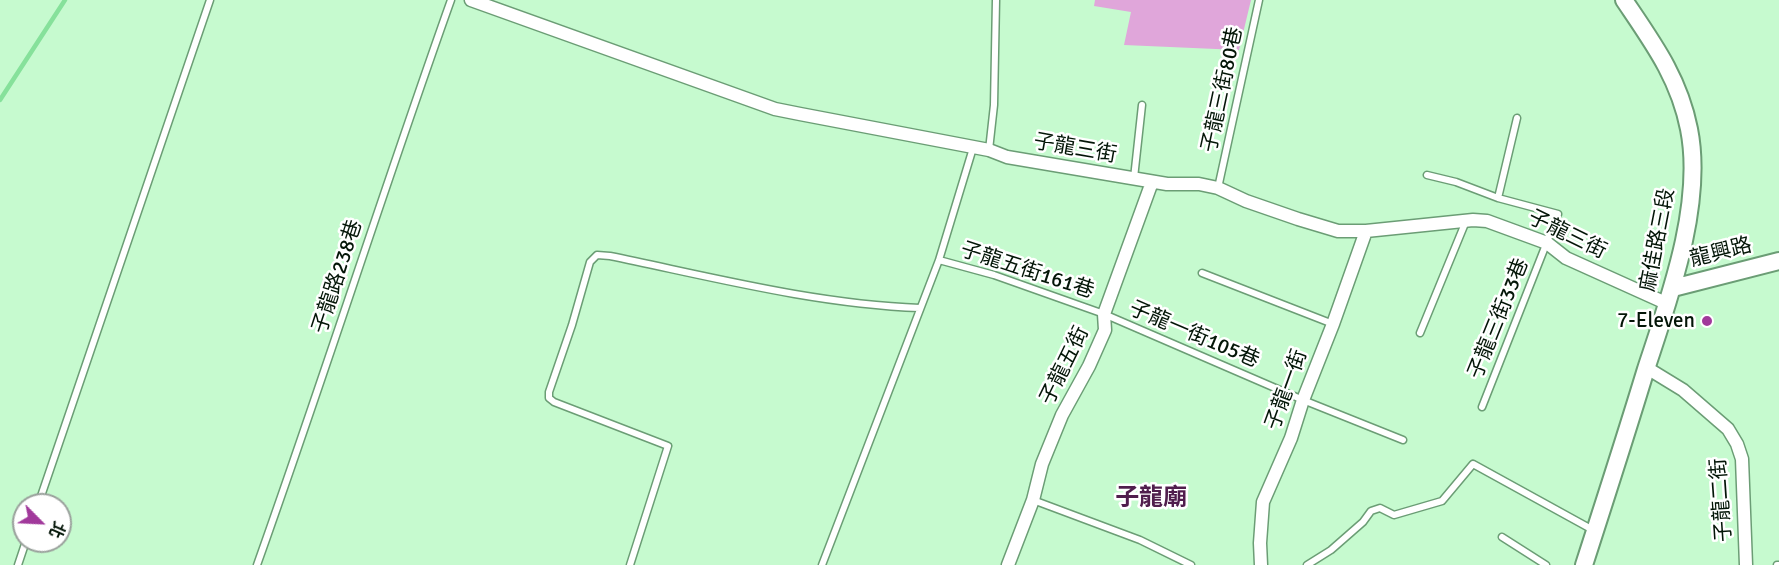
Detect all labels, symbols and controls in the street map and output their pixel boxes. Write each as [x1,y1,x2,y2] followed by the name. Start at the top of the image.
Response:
[1197,25,1249,155] street label: 子龍三街80巷
[1031,129,1119,169] street label: 子龍三街
[1636,186,1680,294] street label: 麻佳路三段
[1524,205,1610,265] street label: 子龍三街
[308,217,368,337] street label: 子龍路238巷
[1687,233,1755,273] street label: 龍興路
[957,238,1097,304] street label: 子龍五街161巷
[1463,255,1535,383] street label: 子龍三街33巷
[1125,296,1263,374] street label: 子龍一街105巷
[1617,308,1695,334] place label: 7-Eleven
[1700,314,1714,328] marker: 7-Eleven
[1035,323,1095,409] street label: 子龍五街
[1261,346,1313,434] street label: 子龍一街
[1707,457,1737,543] street label: 子龍二街
[1115,485,1187,513] district label: 子龍廟
[12,493,72,553] north arrow
[44,518,69,541] text: 北

